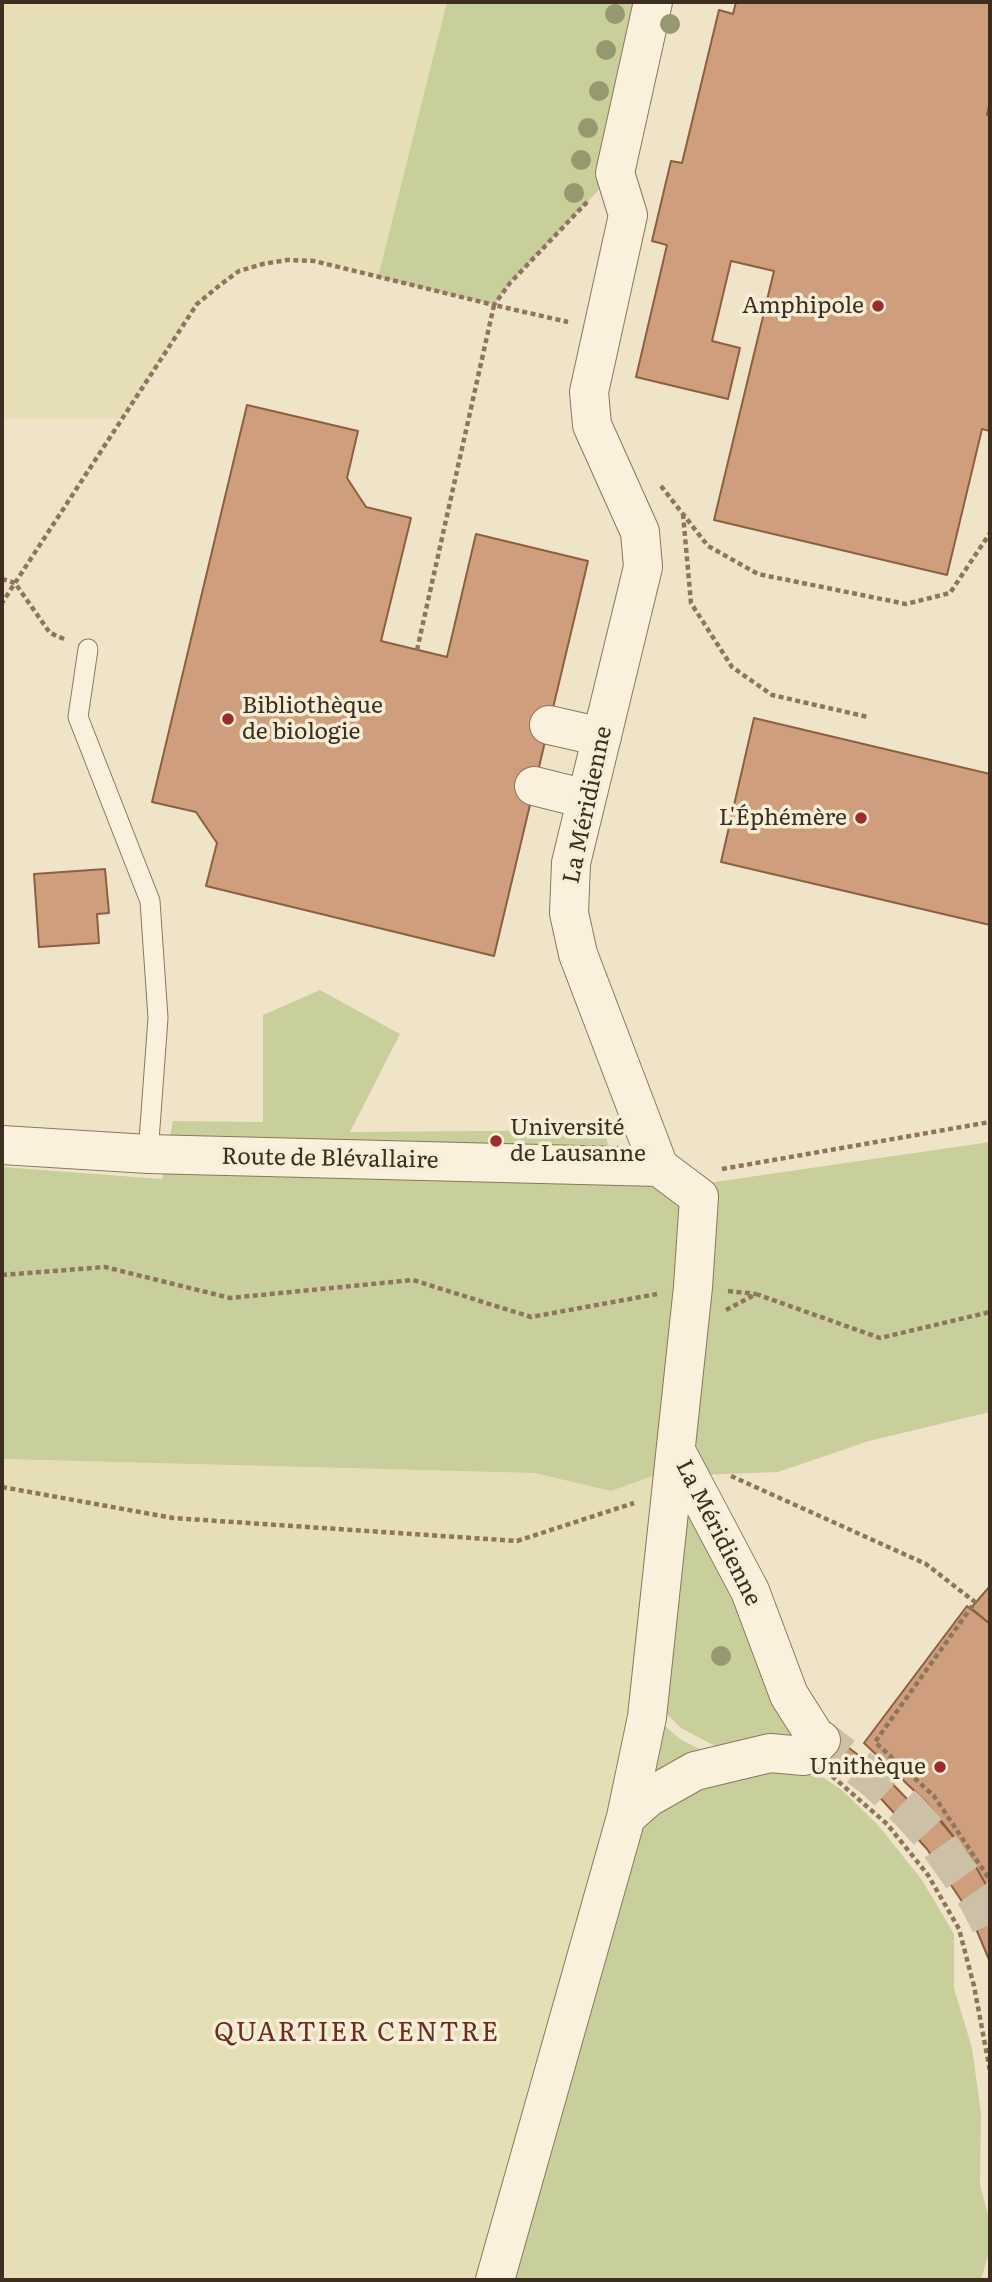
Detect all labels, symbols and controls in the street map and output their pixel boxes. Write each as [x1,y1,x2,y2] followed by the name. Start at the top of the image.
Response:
[742,292,864,320] place label: Amphipole
[870,298,886,314] marker: Amphipole
[242,692,383,746] place label: Bibliothèque de biologie
[220,711,236,727] marker: Bibliothèque de biologie
[558,724,618,886] street label: La Méridienne
[719,804,847,832] place label: L'Éphémère
[853,810,869,826] marker: L'Éphémère
[510,1114,646,1168] place label: Université de Lausanne
[488,1133,504,1149] marker: Université de Lausanne
[221,1143,439,1175] street label: Route de Blévallaire
[669,1455,767,1611] street label: La Méridienne
[809,1753,926,1781] place label: Unithèque
[932,1759,948,1775] marker: Unithèque
[216,2017,498,2049] district label: QUARTIER CENTRE

